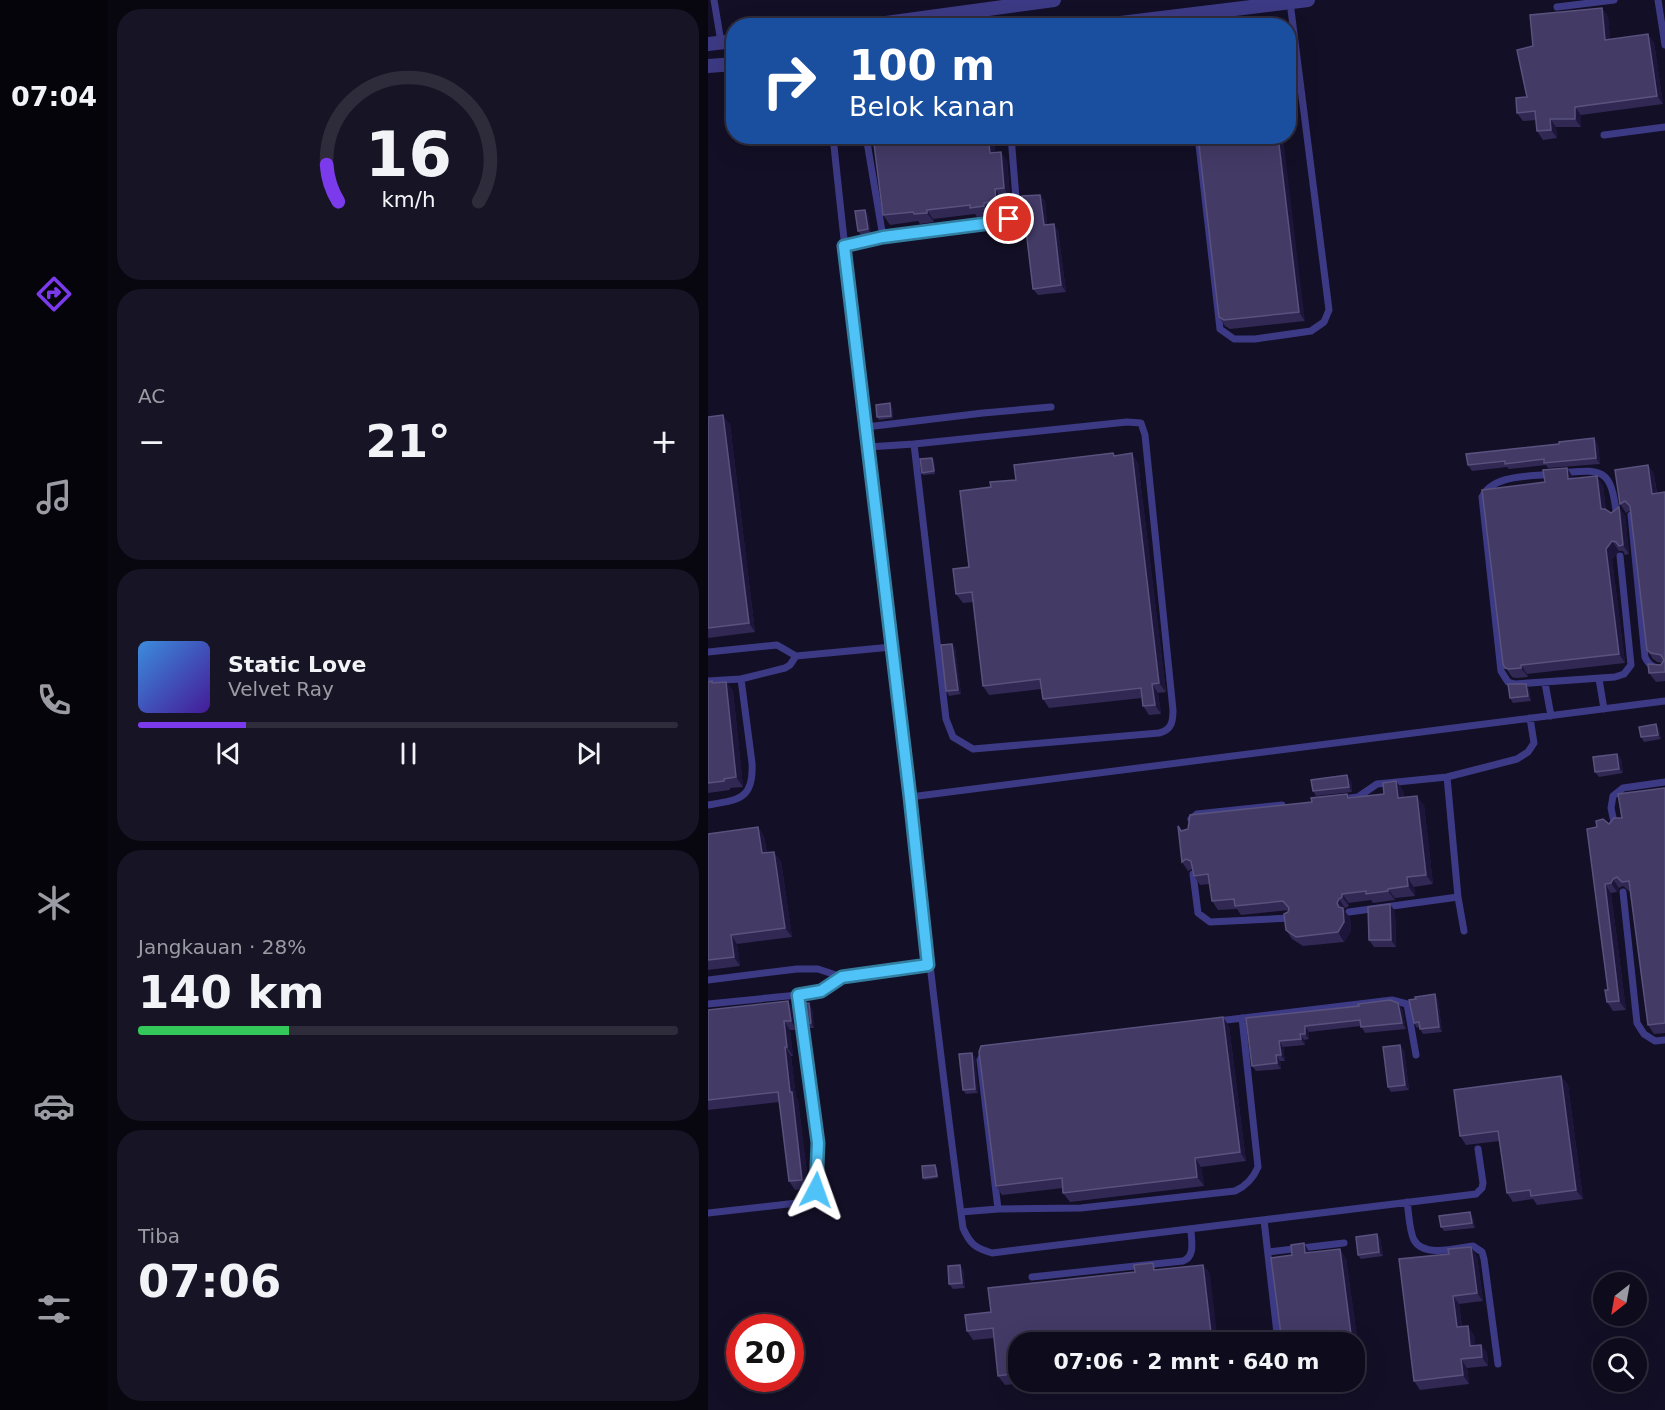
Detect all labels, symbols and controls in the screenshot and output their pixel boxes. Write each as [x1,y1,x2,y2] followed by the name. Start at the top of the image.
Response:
[849,41,995,90] text: 100 m
[750,42,828,120] icon: right
[11,81,97,112] text: 07:04
[849,91,1015,122] text: Belok kanan
[365,118,451,191] text: 16
[381,187,435,212] text: km/h
[983,193,1034,244] pin
[992,202,1025,235] icon: arrive
[33,273,75,315] icon: directions
[138,384,165,408] text: AC
[365,415,451,468] text: 21°
[138,422,166,461] text: −
[650,422,678,461] text: +
[33,476,75,518] icon: music
[228,652,366,677] text: Static Love
[228,677,334,701] text: Velvet Ray
[33,679,75,721] icon: phone
[212,737,245,770] icon: previous
[392,737,425,770] icon: pause
[572,737,605,770] icon: next
[33,882,75,924] icon: climate
[138,935,306,959] text: Jangkauan · 28%
[138,966,324,1019] text: 140 km
[33,1085,75,1127] icon: car
[784,1158,848,1222] position arrow
[138,1224,180,1248] text: Tiba
[138,1255,281,1308] text: 07:06
[1593,1272,1647,1326] north arrow
[1593,1272,1647,1392] map controls
[33,1288,75,1330] icon: filters
[726,1314,804,1392] speed limit sign: 20
[1593,1338,1647,1392] button: search
[1054,1349,1319,1374] text: 07:06 · 2 mnt · 640 m

